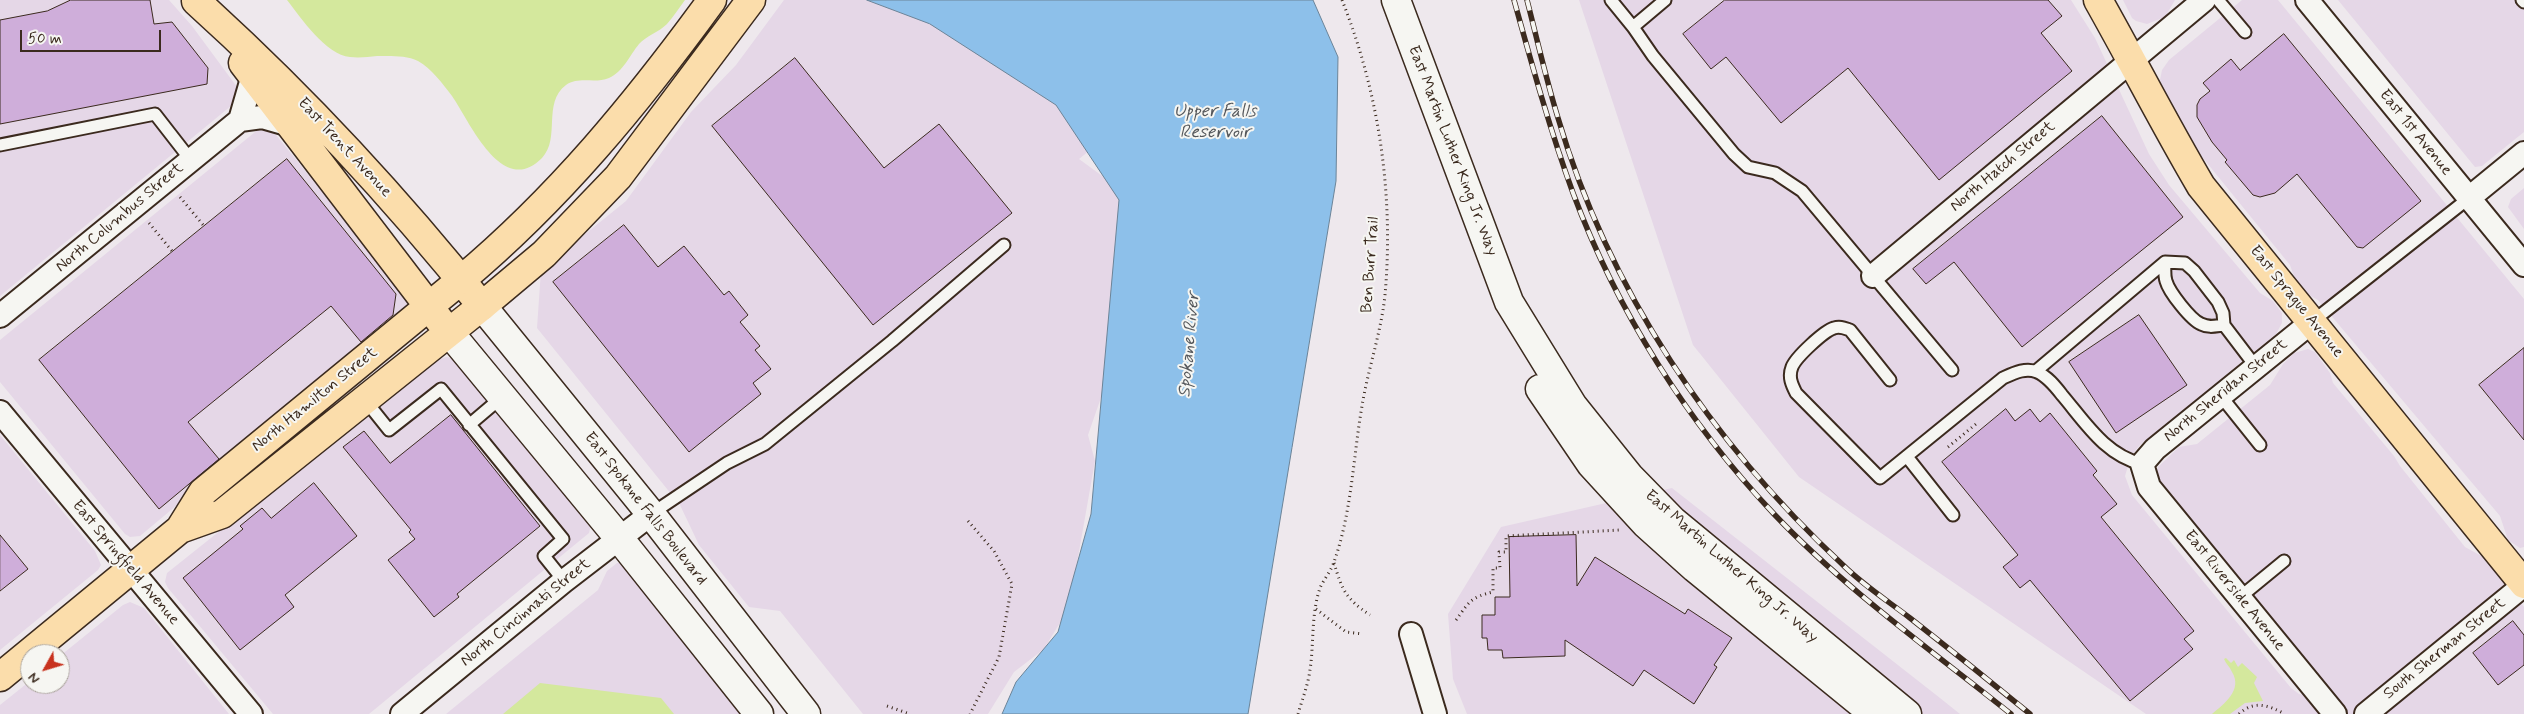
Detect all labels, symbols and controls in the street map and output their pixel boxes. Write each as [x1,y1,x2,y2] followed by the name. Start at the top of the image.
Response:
[22,20,164,52] scale bar
[28,29,62,49] text: 50 m
[1403,43,1501,259] street label: East Martin Luther King Jr. Way
[2374,86,2456,180] street label: East 1st Avenue
[293,94,395,202] street label: East Trent Avenue
[1174,101,1256,144] water label: Upper Falls Reservoir
[1947,117,2059,217] street label: North Hatch Street
[52,159,188,277] street label: North Columbus Street
[1358,216,1384,314] street label: Ben Burr Trail
[2245,242,2347,362] street label: East Sprague Avenue
[1175,292,1205,398] water label: Spokane River
[2160,335,2292,447] street label: North Sheridan Street
[248,343,382,457] street label: North Hamilton Street
[579,429,711,589] street label: East Spokane Falls Boulevard
[1640,486,1822,648] street label: East Martin Luther King Jr. Way
[67,497,183,629] street label: East Springfield Avenue
[2179,527,2289,655] street label: East Riverside Avenue
[457,555,595,671] street label: North Cincinnati Street
[2380,594,2510,704] street label: South Sherman Street
[20,644,70,694] north arrow
[24,669,44,687] text: N

